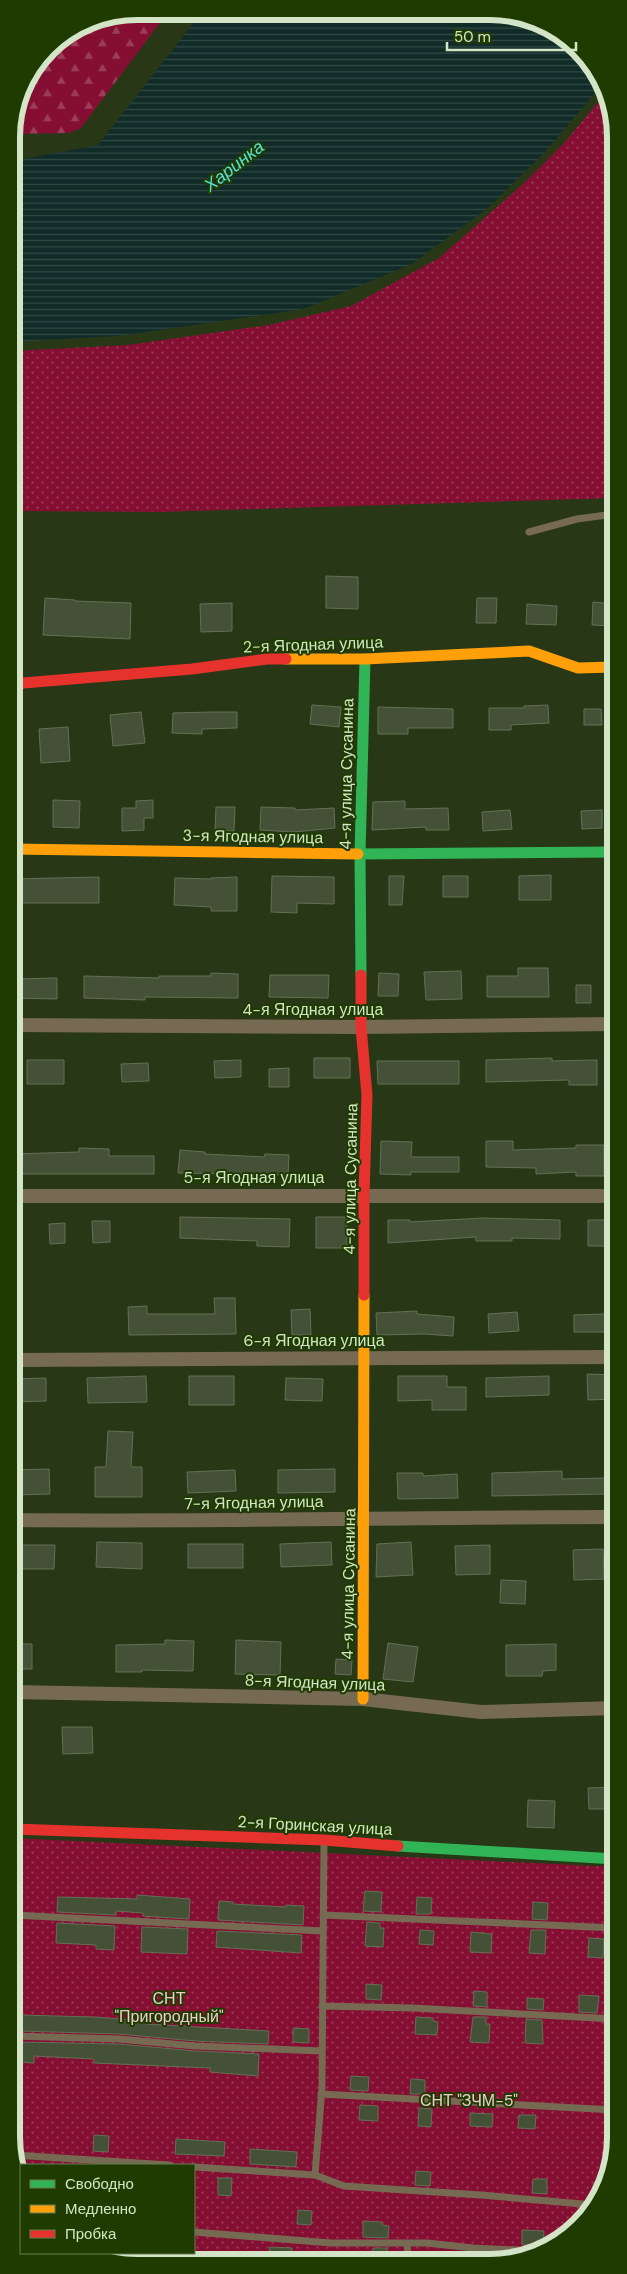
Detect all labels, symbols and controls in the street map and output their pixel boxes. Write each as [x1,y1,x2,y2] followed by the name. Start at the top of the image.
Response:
[447,20,576,52] scale bar
[454,27,491,47] text: 50 m
[198,135,269,198] water label: Харинка
[243,632,384,657] street label: 2-я Ягодная улица
[335,698,358,850] street label: 4-я улица Сусанина
[183,825,324,848] street label: 3-я Ягодная улица
[243,999,384,1020] street label: 4-я Ягодная улица
[339,1103,362,1255] street label: 4-я улица Сусанина
[184,1167,325,1188] street label: 5-я Ягодная улица
[243,1330,385,1351] street label: 6-я Ягодная улица
[184,1491,324,1514] street label: 7-я Ягодная улица
[337,1508,360,1660] street label: 4-я улица Сусанина
[244,1670,386,1695] street label: 8-я Ягодная улица
[237,1811,393,1840] street label: 2-я Горинская улица
[114,1988,224,2027] park label: СНТ "Пригородный"
[420,2090,518,2111] park label: СНТ "ЗЧМ-5"
[20,2164,195,2254] legend
[65,2174,134,2194] text: Свободно
[65,2199,136,2219] text: Медленно
[65,2224,117,2244] text: Пробка

